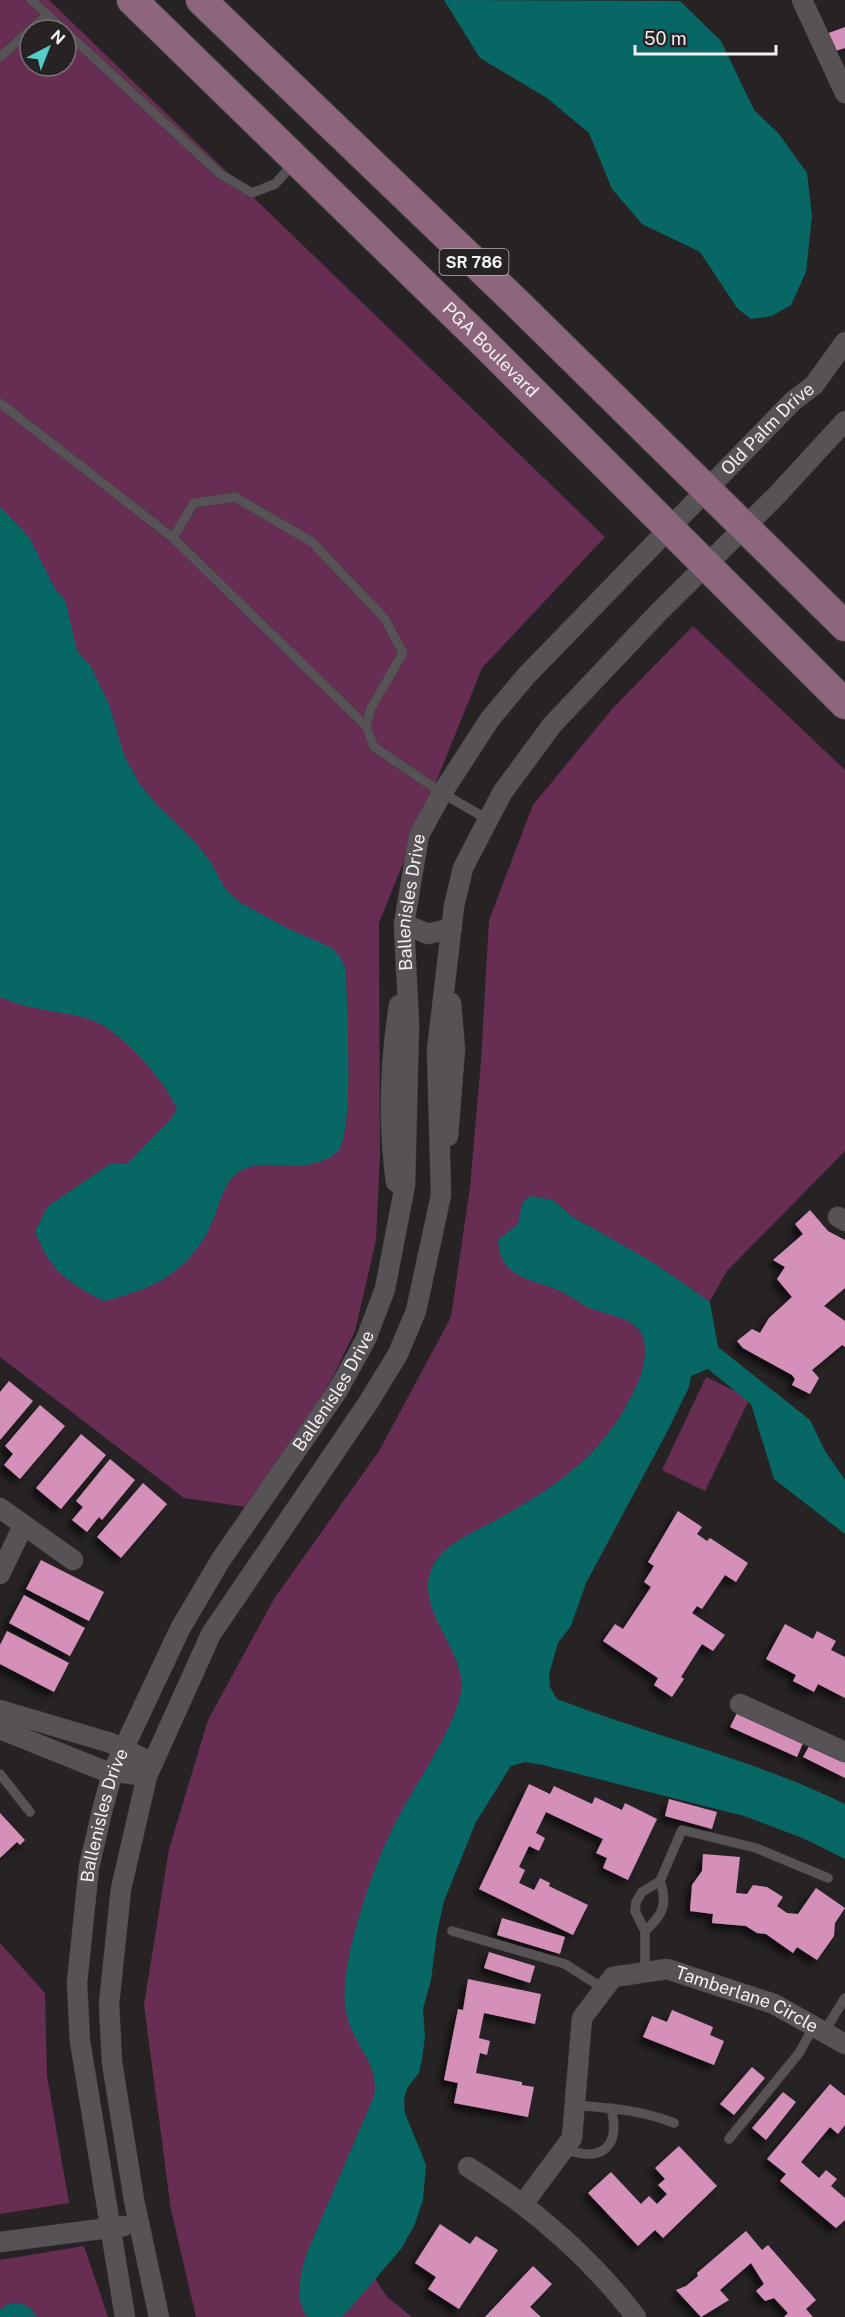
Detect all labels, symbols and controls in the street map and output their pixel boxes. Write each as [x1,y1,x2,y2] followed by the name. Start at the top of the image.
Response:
[18,18,78,78] north arrow
[635,18,776,56] scale bar
[47,26,69,48] text: N
[644,28,687,49] text: 50 m
[440,249,508,275] road number: SR 786
[439,298,543,401] street label: PGA Boulevard
[716,378,818,479] street label: Old Palm Drive
[392,832,429,971] street label: Ballenisles Drive
[288,1328,378,1455] street label: Ballenisles Drive
[76,1745,132,1883] street label: Ballenisles Drive
[673,1961,822,2037] street label: Tamberlane Circle

